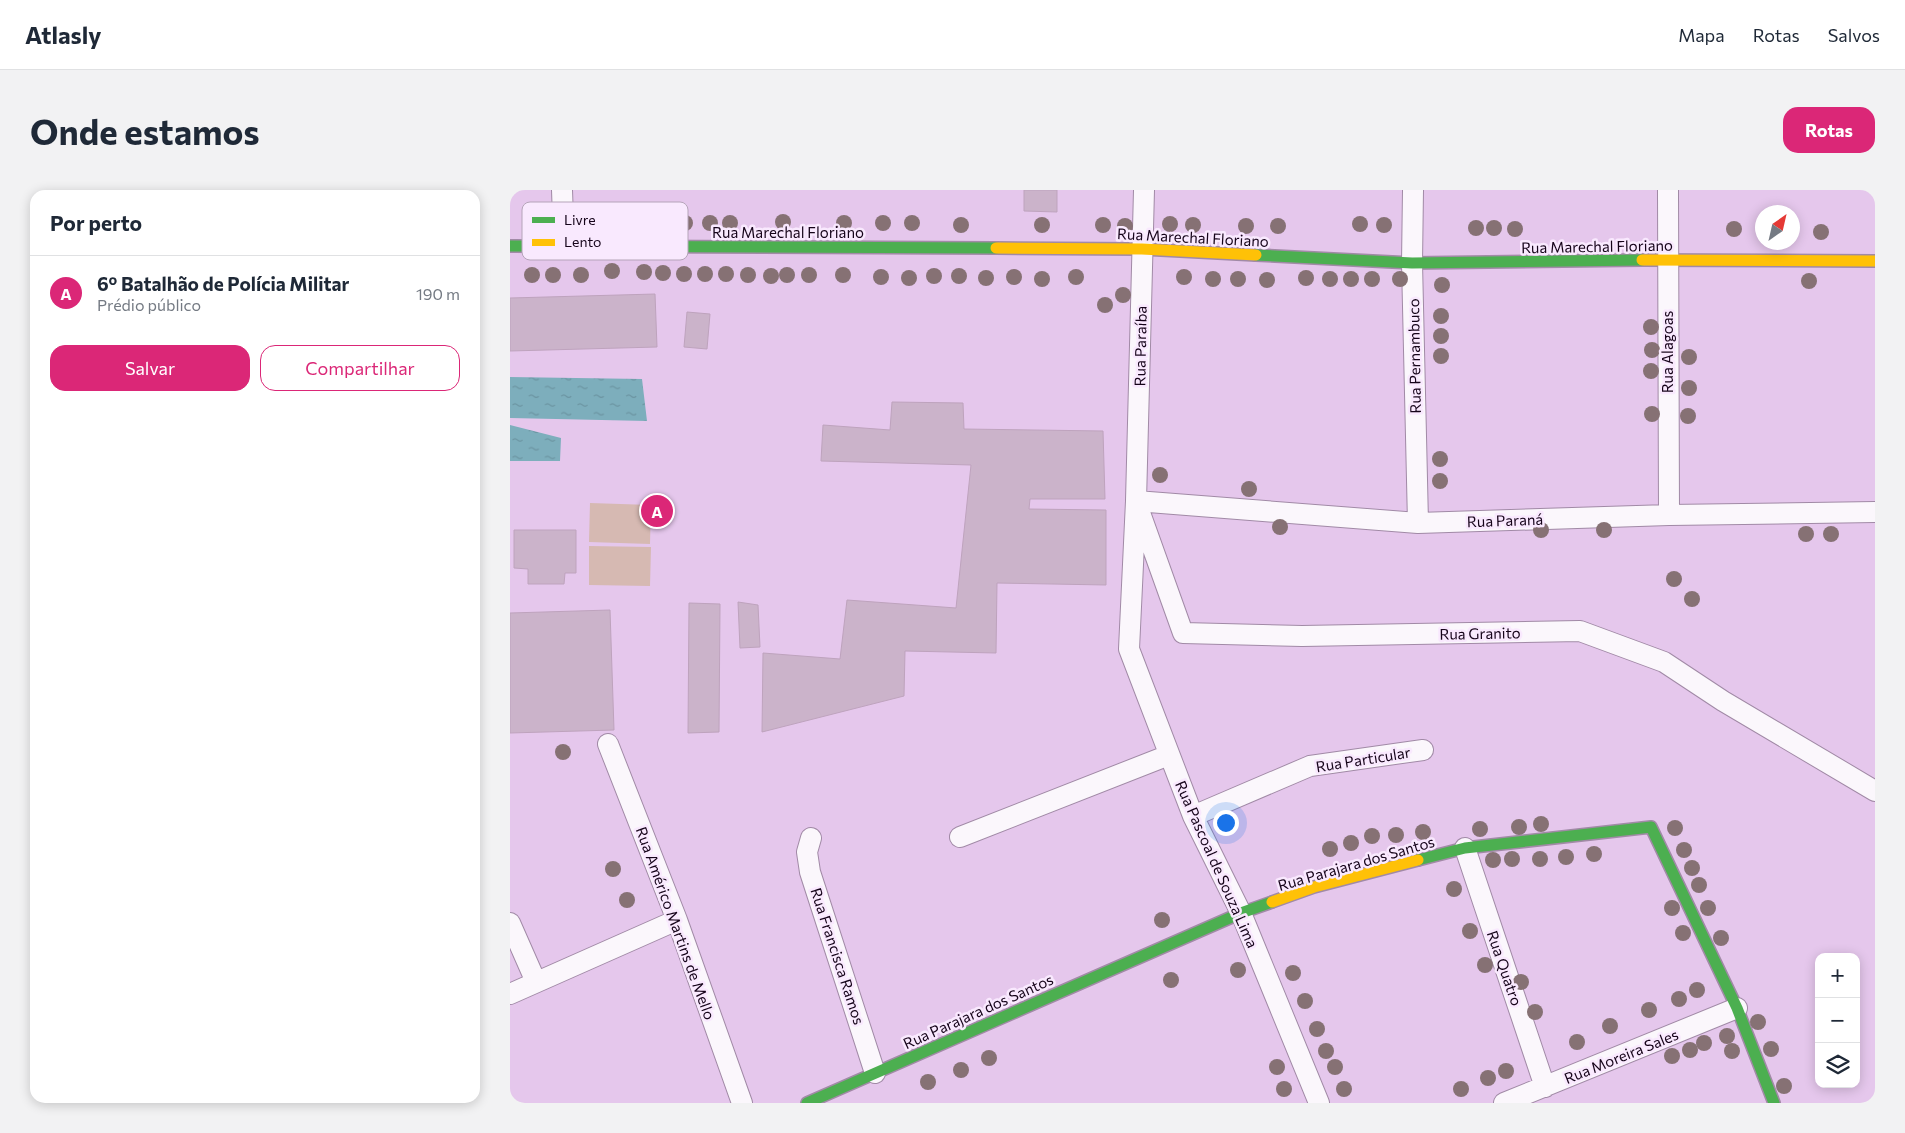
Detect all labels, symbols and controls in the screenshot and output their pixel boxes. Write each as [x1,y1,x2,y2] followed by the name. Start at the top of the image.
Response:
[25,20,102,49] text: Atlasly
[1678,24,1725,46] text: Mapa
[1753,24,1800,46] text: Rotas
[1828,24,1880,46] text: Salvos
[1783,107,1875,153] button: Rotas
[30,109,260,152] text: Onde estamos
[522,202,688,260] legend
[1755,205,1800,250] north arrow
[50,210,142,235] text: Por perto
[564,211,596,228] text: Livre
[712,223,864,241] street label: Rua Marechal Floriano
[1117,224,1269,250] street label: Rua Marechal Floriano
[564,233,601,250] text: Lento
[1521,236,1673,256] street label: Rua Marechal Floriano
[97,272,349,295] text: 6º Batalhão de Polícia Militar
[60,284,72,303] text: A
[416,284,460,303] text: 190 m
[97,295,201,314] text: Prédio público
[1404,298,1424,414] street label: Rua Pernambuco
[1130,306,1150,386] street label: Rua Paraíba
[1658,310,1676,393] street label: Rua Alagoas
[50,345,250,391] button: Salvar
[260,345,460,391] button: Compartilhar
[641,492,673,530] pin: A
[1467,510,1543,530] street label: Rua Paraná
[1439,623,1521,643] street label: Rua Granito
[1314,743,1412,775] street label: Rua Particular
[1172,778,1262,950] street label: Rua Pascoal de Souza Lima
[1213,810,1239,836] your location
[633,824,719,1022] street label: Rua Américo Martins de Mello
[1275,832,1437,894] street label: Rua Parajara dos Santos
[807,885,869,1027] street label: Rua Francisca Ramos
[1484,928,1526,1008] street label: Rua Quatro
[1815,953,1860,1088] map controls
[1815,953,1860,998] button: +
[900,970,1056,1052] street label: Rua Parajara dos Santos
[1815,998,1860,1043] button: −
[1561,1025,1681,1087] street label: Rua Moreira Sales
[1815,1043,1860,1088] button: layers

